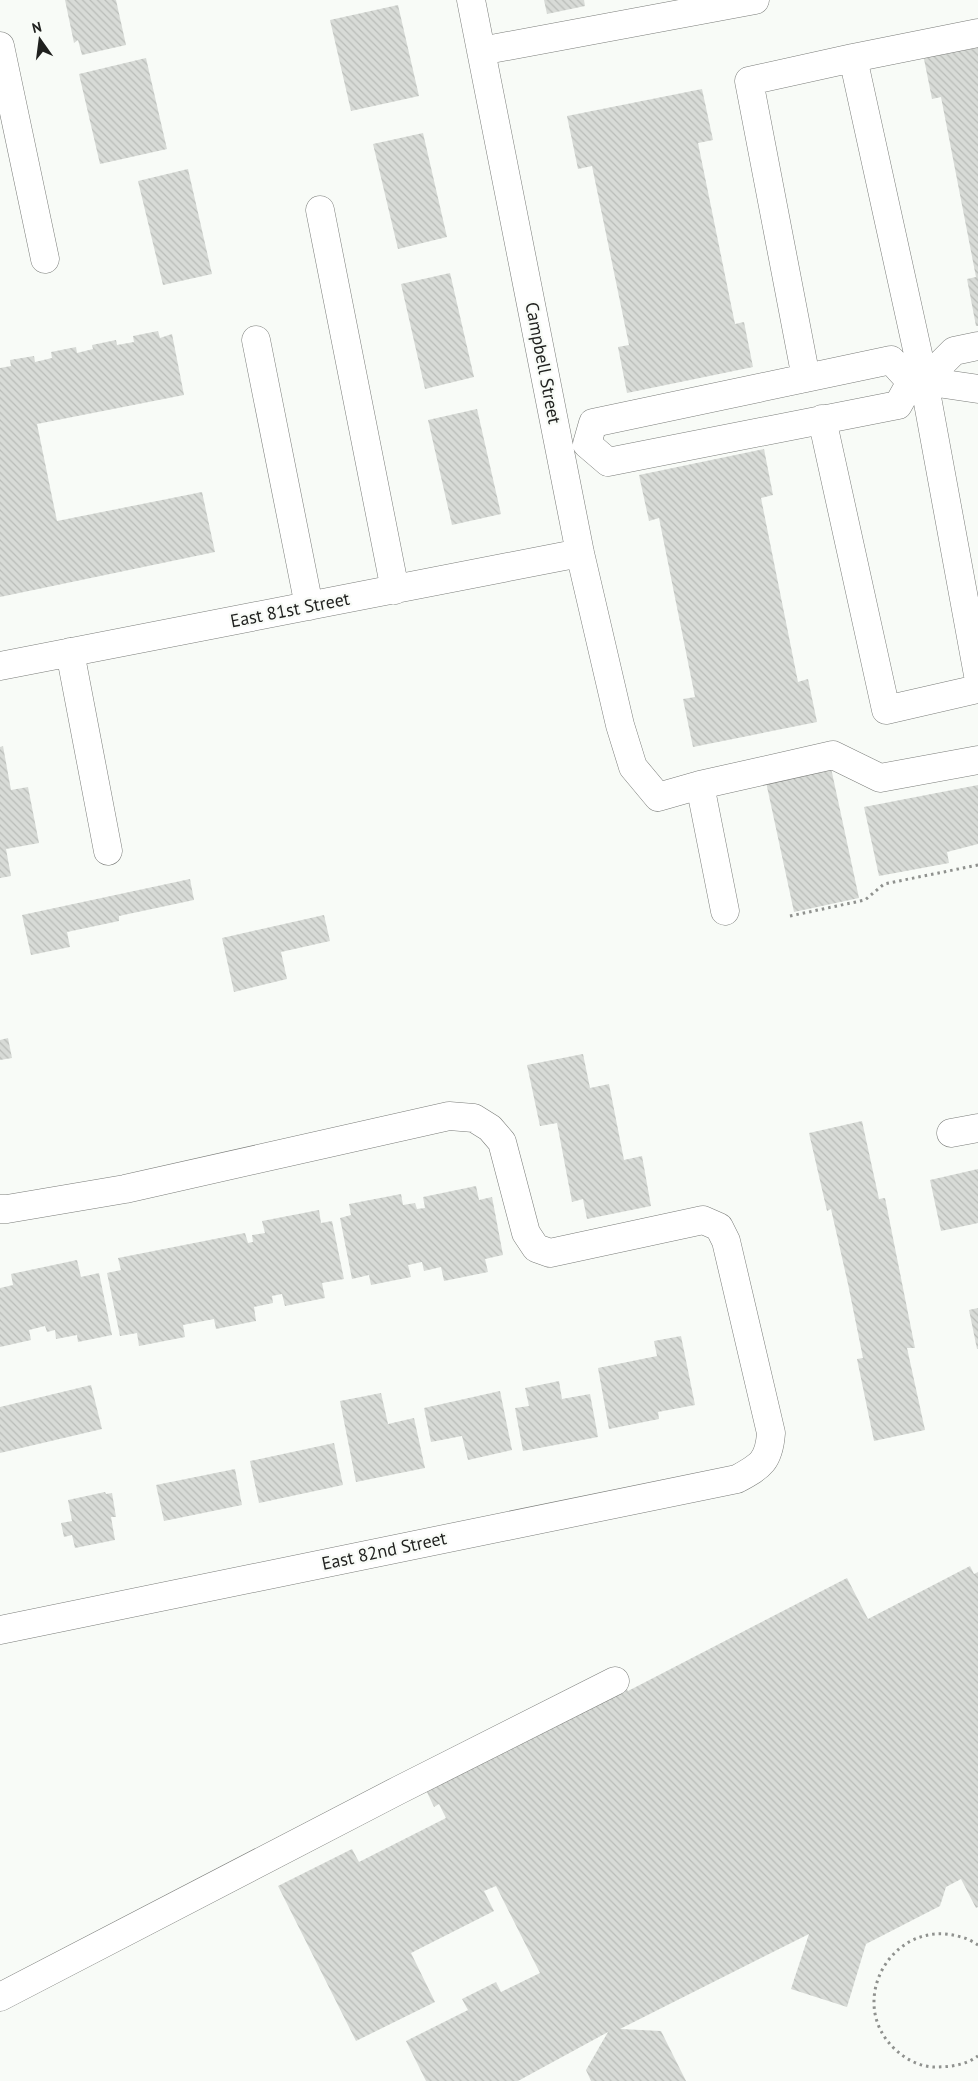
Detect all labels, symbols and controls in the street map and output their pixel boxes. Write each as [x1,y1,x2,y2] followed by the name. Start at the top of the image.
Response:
[15,15,65,65] north arrow
[30,18,43,37] text: N
[520,300,567,426] street label: Campbell Street
[228,587,352,632] street label: East 81st Street
[319,1526,448,1575] street label: East 82nd Street

